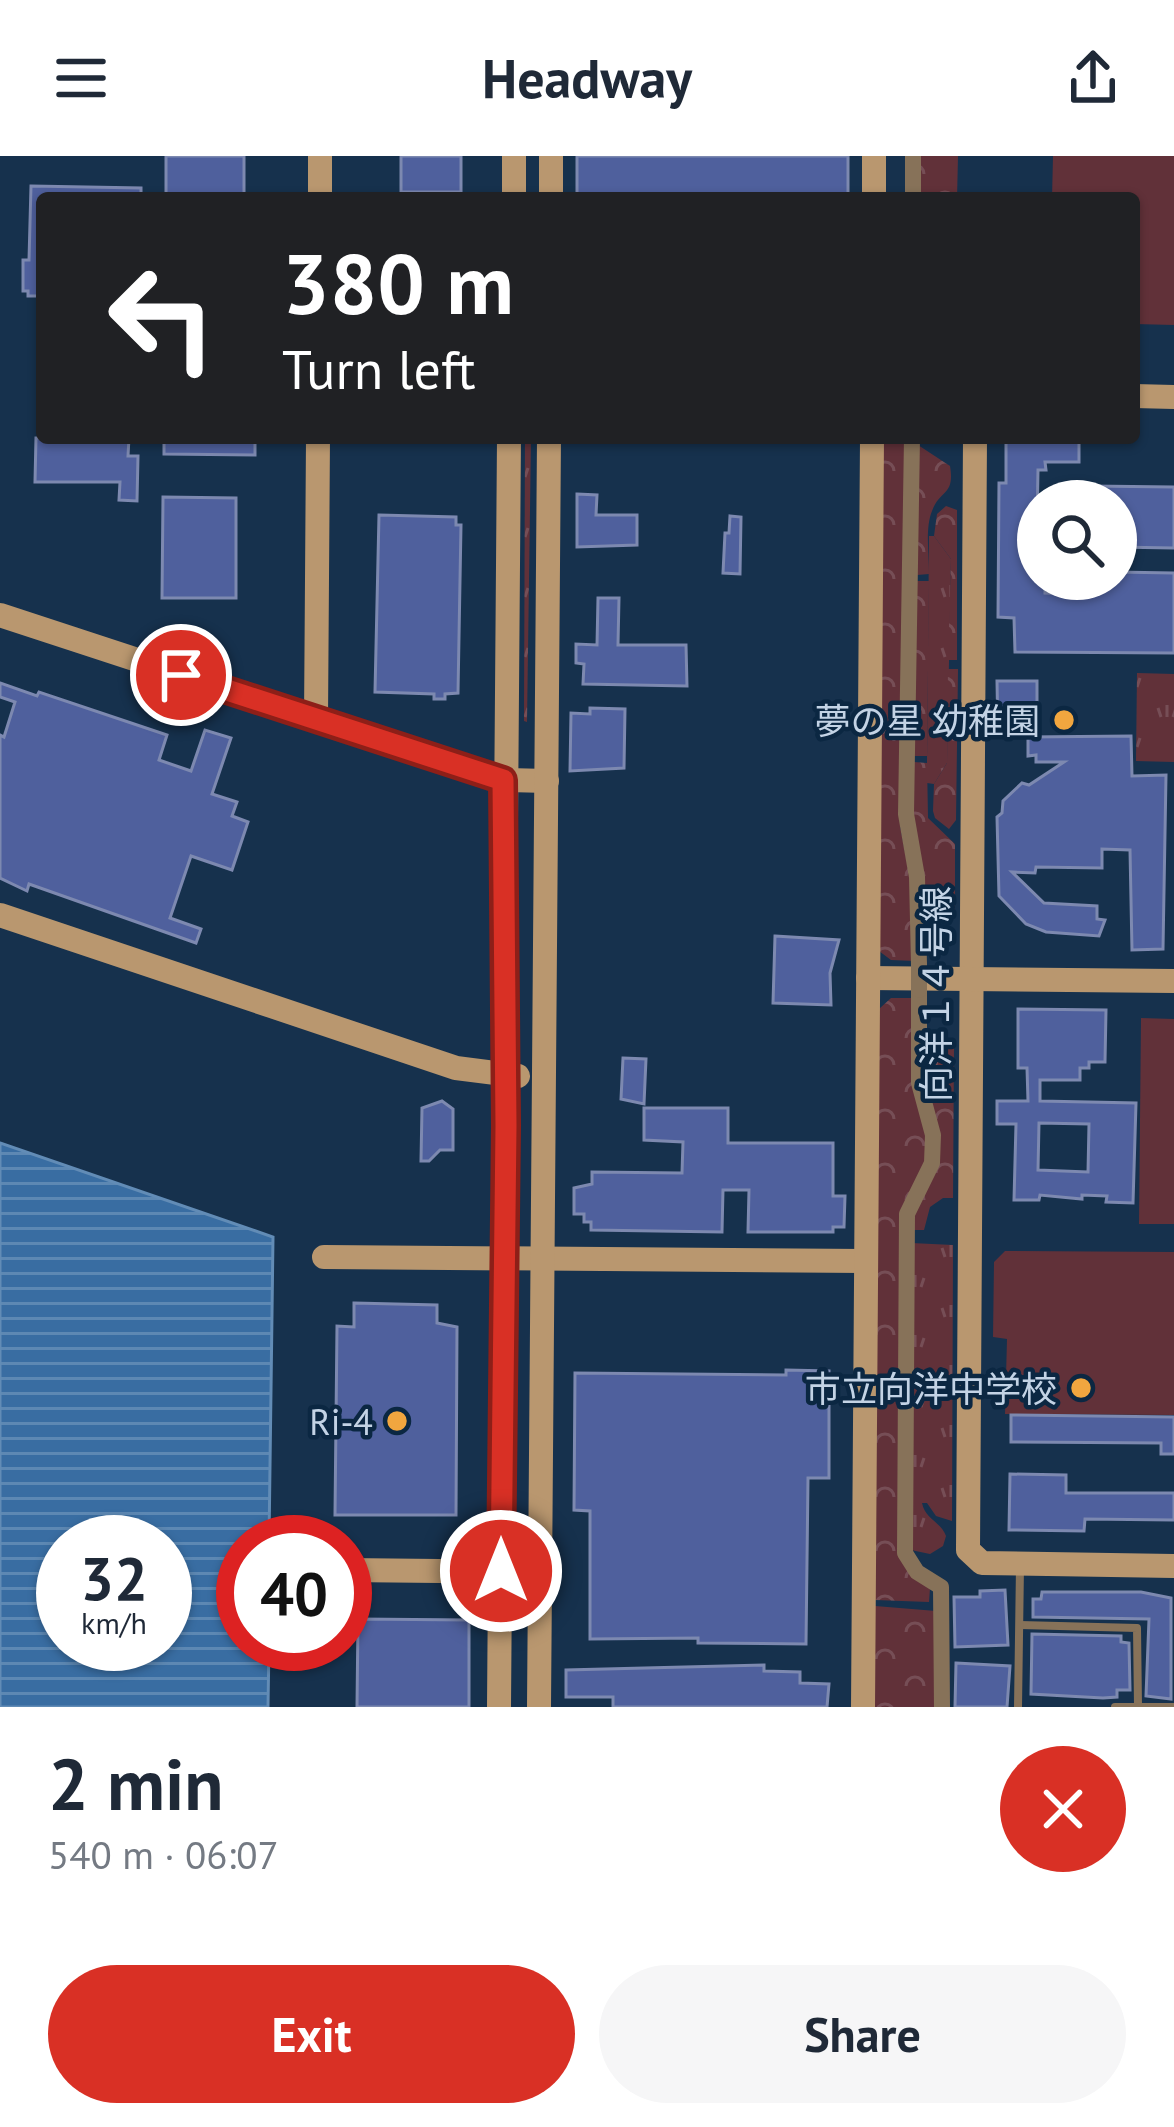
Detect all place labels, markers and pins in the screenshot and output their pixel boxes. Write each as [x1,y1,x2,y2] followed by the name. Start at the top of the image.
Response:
[130,624,232,726] pin
[814,697,1040,744] place label: 夢の星 幼稚園
[1051,707,1077,733] marker: 夢の星 幼稚園
[805,1365,1057,1412] place label: 市立向洋中学校
[1068,1375,1094,1401] marker: 市立向洋中学校
[309,1398,373,1445] place label: Ri-4
[384,1408,410,1434] marker: Ri-4

